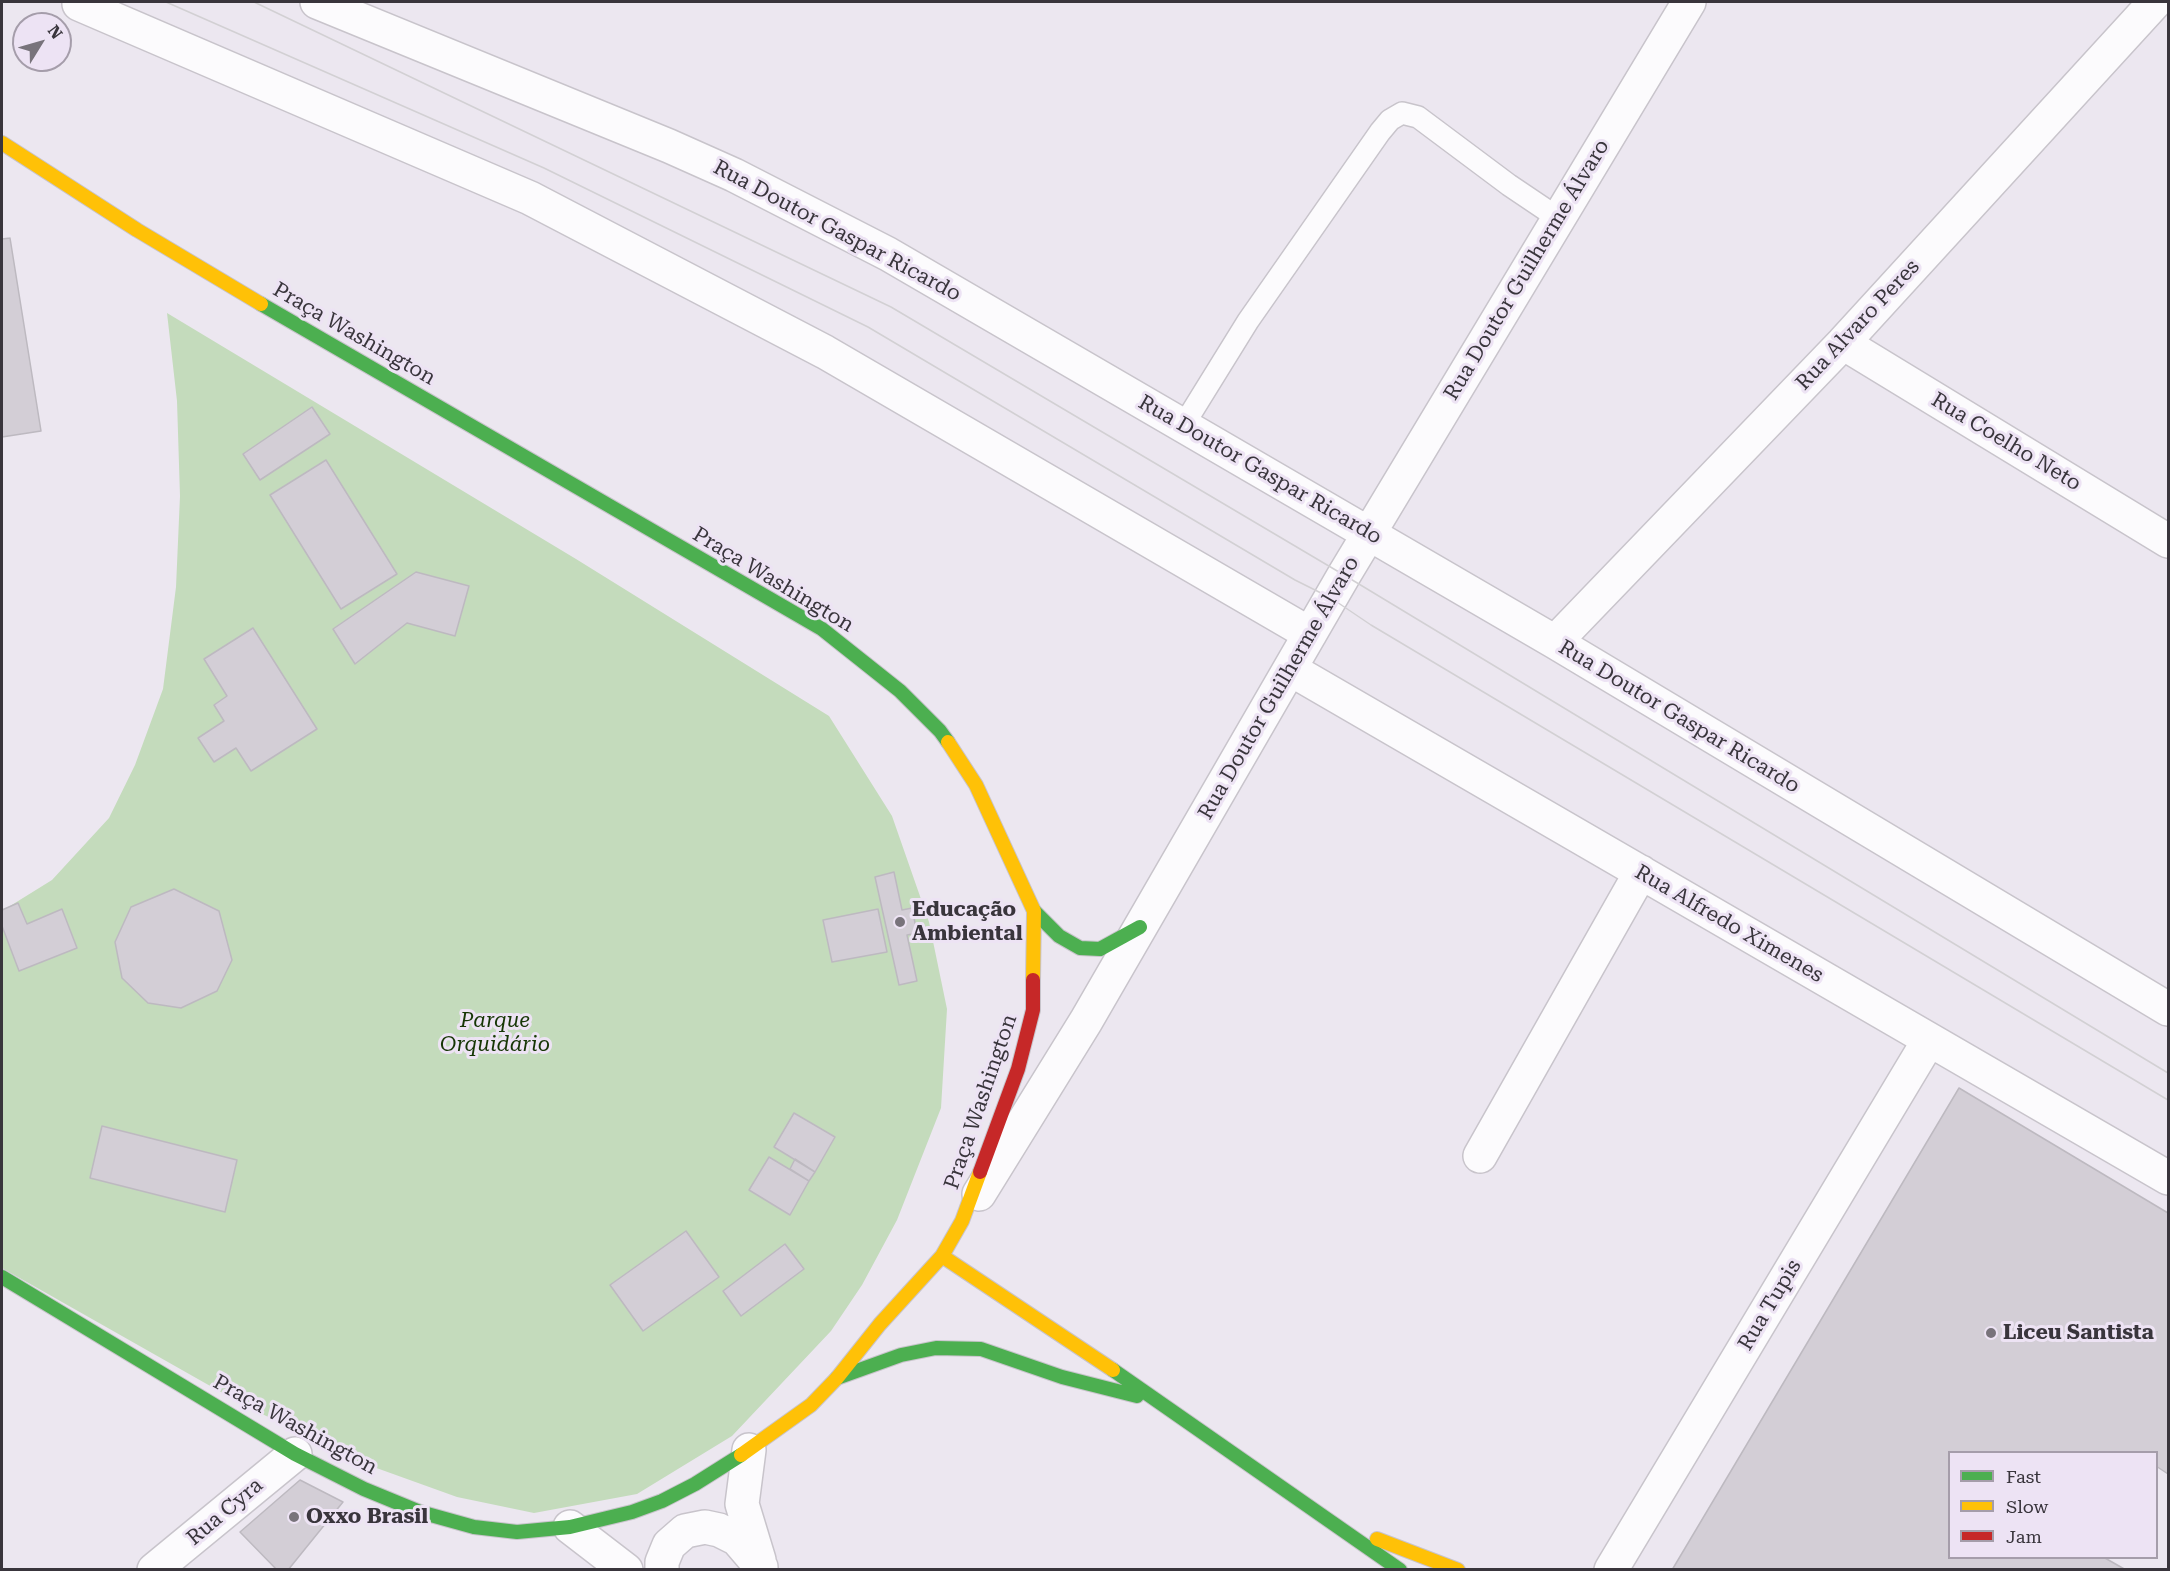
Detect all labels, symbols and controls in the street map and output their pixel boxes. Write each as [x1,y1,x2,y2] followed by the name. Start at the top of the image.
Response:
[12,12,72,72] north arrow
[44,21,66,43] text: N
[1439,135,1615,405] street label: Rua Doutor Guilherme Álvaro
[709,155,965,307] street label: Rua Doutor Gaspar Ricardo
[1791,254,1925,396] street label: Rua Alvaro Peres
[268,277,440,391] street label: Praça Washington
[1927,387,2085,497] street label: Rua Coelho Neto
[1134,390,1386,550] street label: Rua Doutor Gaspar Ricardo
[688,522,858,638] street label: Praça Washington
[1193,552,1365,824] street label: Rua Doutor Guilherme Álvaro
[1554,635,1804,799] street label: Rua Doutor Gaspar Ricardo
[1630,860,1828,988] street label: Rua Alfredo Ximenes
[912,897,1023,947] place label: Educação Ambiental
[893,915,907,929] marker: Educação Ambiental
[440,1008,550,1058] park label: Parque Orquidário
[939,1011,1023,1193] street label: Praça Washington
[1733,1255,1807,1355] street label: Rua Tupis
[2003,1320,2154,1346] place label: Liceu Santista
[1984,1326,1998,1340] marker: Liceu Santista
[209,1369,381,1481] street label: Praça Washington
[1948,1451,2158,1559] legend
[2006,1466,2041,1487] text: Fast
[182,1473,268,1551] street label: Rua Cyra
[2006,1496,2048,1517] text: Slow
[306,1504,428,1530] place label: Oxxo Brasil
[287,1510,301,1524] marker: Oxxo Brasil
[2006,1526,2042,1547] text: Jam

